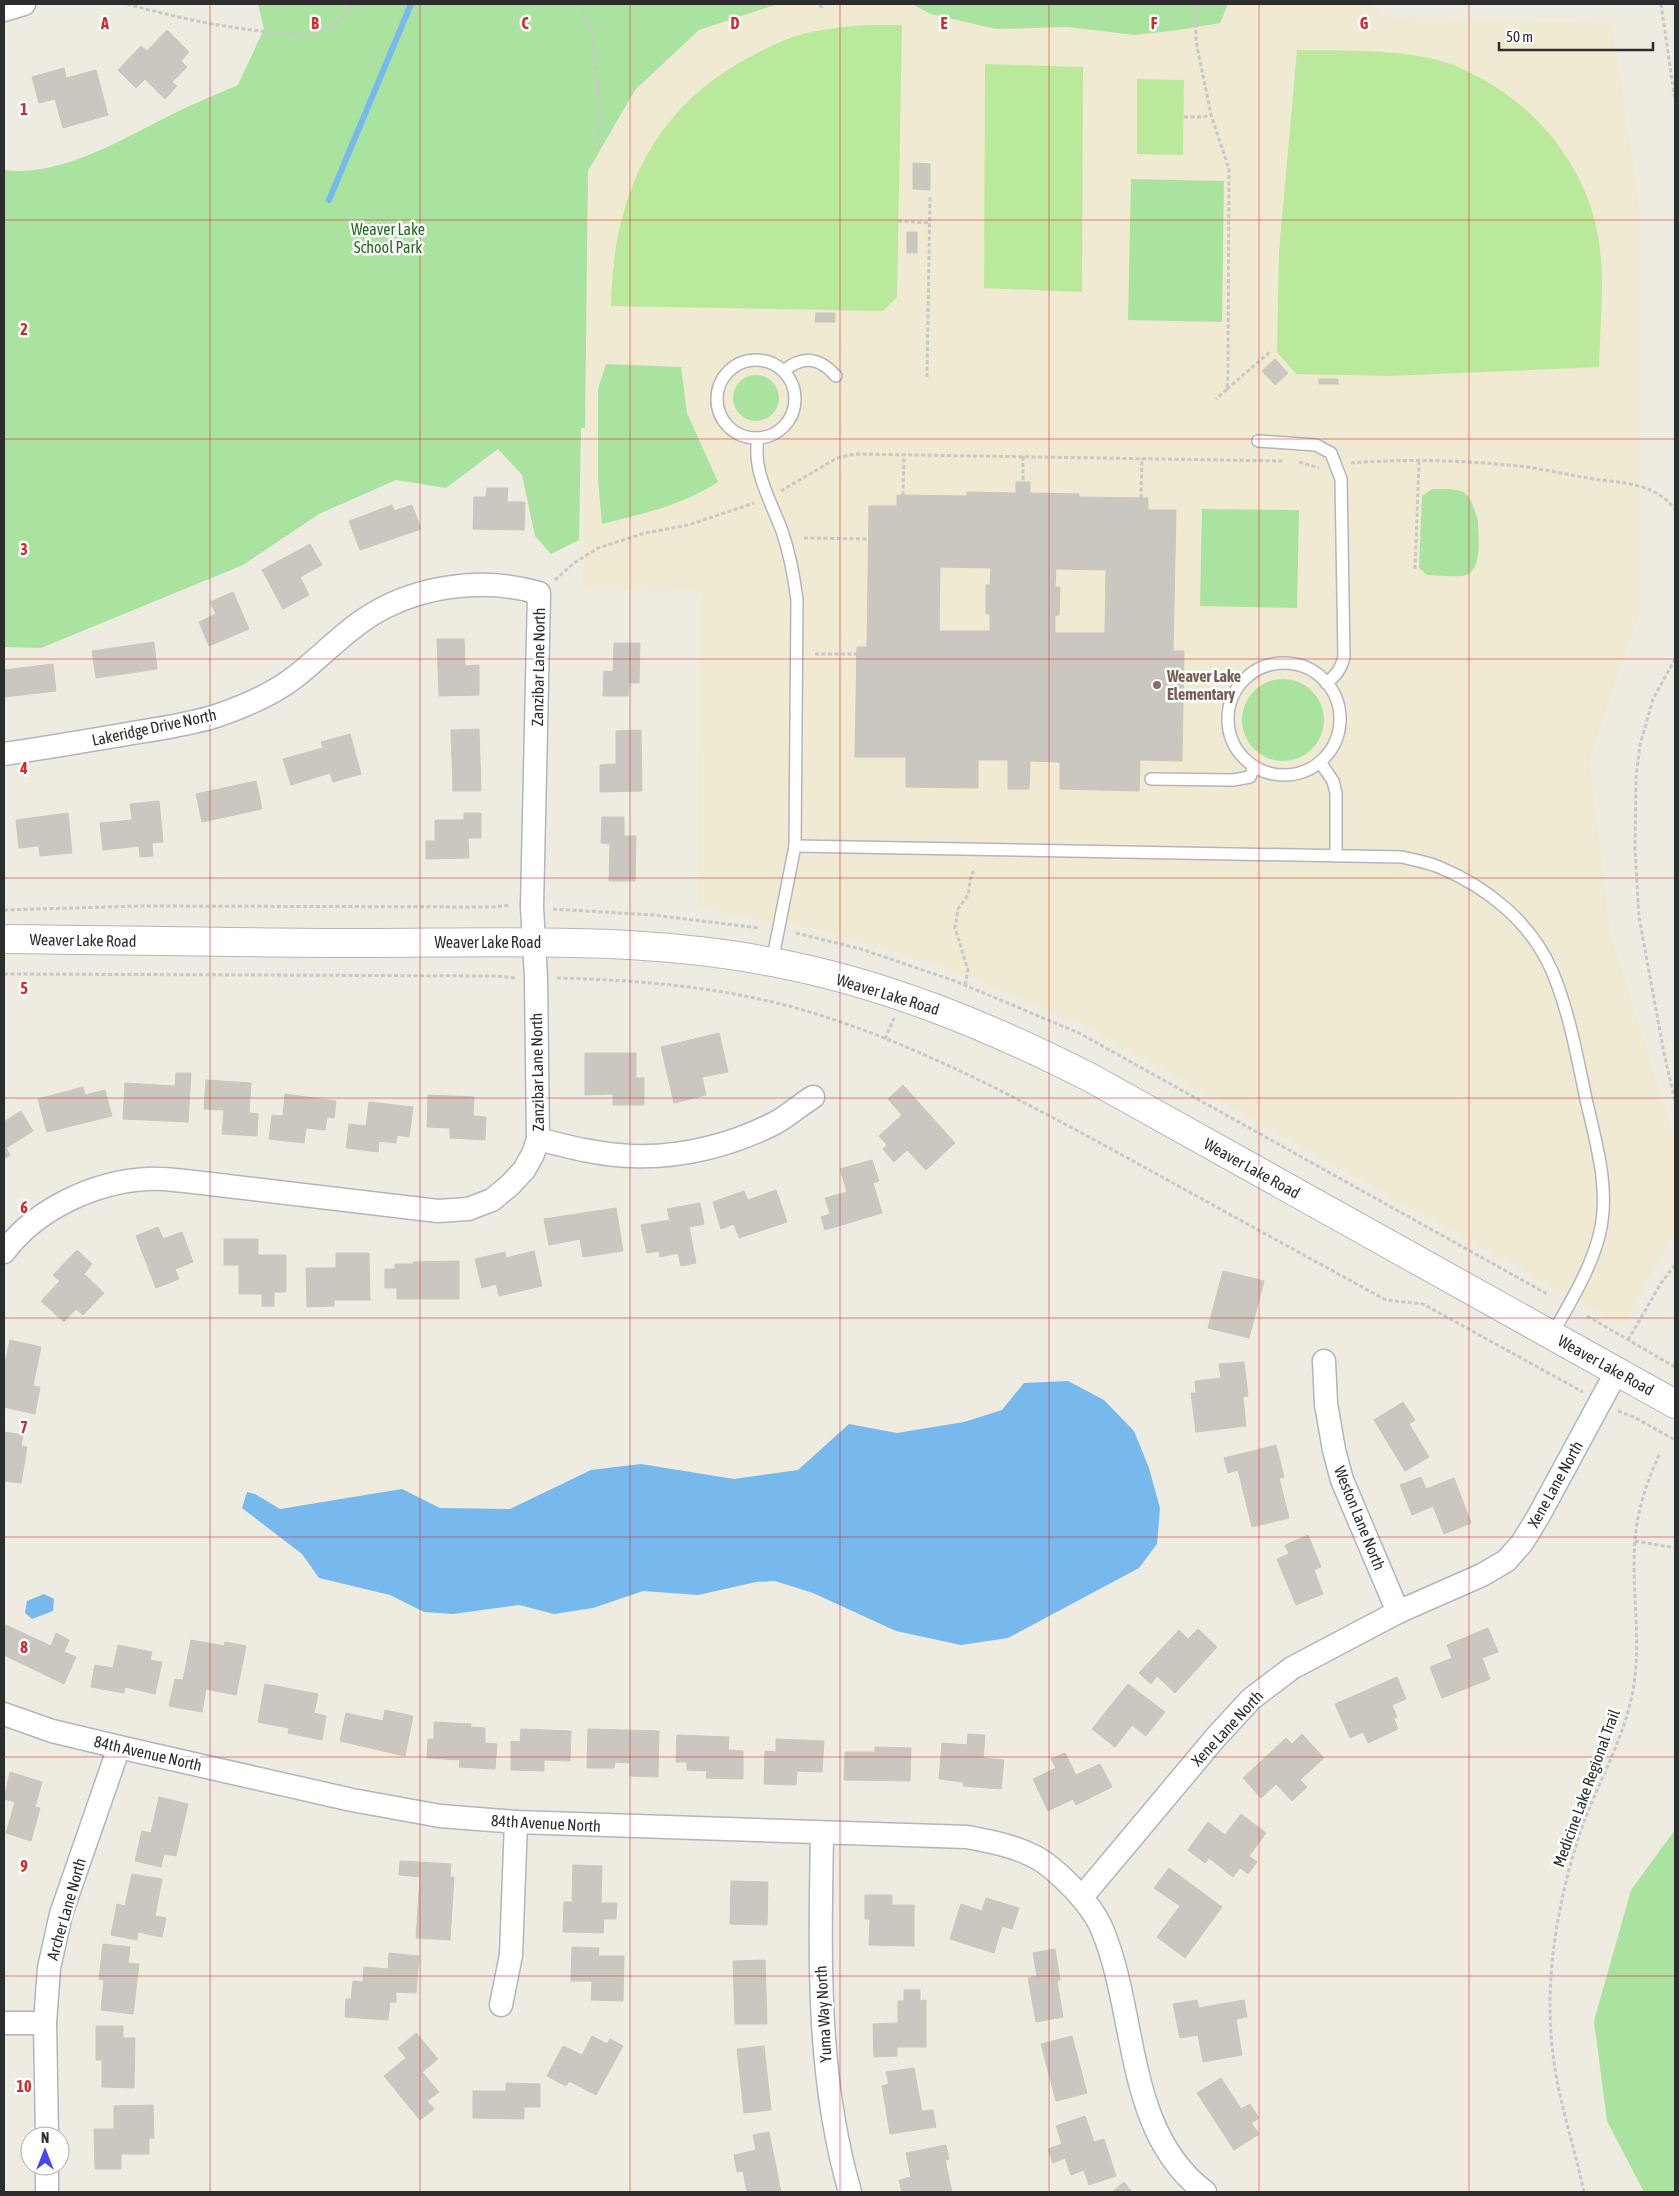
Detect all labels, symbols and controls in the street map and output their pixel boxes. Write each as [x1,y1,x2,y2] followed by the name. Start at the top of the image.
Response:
[100,14,109,32] text: A
[311,14,319,32] text: B
[521,14,529,32] text: C
[731,14,740,32] text: D
[941,14,948,32] text: E
[1151,14,1158,32] text: F
[1360,14,1369,32] text: G
[1499,20,1653,52] scale bar
[1506,28,1533,45] text: 50 m
[20,100,28,118] text: 1
[351,220,425,256] park label: Weaver Lake School Park
[20,320,28,338] text: 2
[20,540,28,558] text: 3
[528,608,548,726] street label: Zanzibar Lane North
[1166,667,1241,703] place label: Weaver Lake Elementary
[1151,679,1163,691] marker: Weaver Lake Elementary
[90,705,218,750] street label: Lakeridge Drive North
[19,759,28,777] text: 4
[29,930,137,950] street label: Weaver Lake Road
[435,933,541,951] street label: Weaver Lake Road
[834,970,942,1018] street label: Weaver Lake Road
[20,979,28,997] text: 5
[527,1013,547,1131] street label: Zanzibar Lane North
[1201,1134,1303,1202] street label: Weaver Lake Road
[20,1198,28,1216] text: 6
[1555,1331,1657,1399] street label: Weaver Lake Road
[20,1418,28,1436] text: 7
[1524,1438,1586,1530] street label: Xene Lane North
[1331,1463,1389,1573] street label: Weston Lane North
[20,1638,28,1656] text: 8
[1188,1687,1266,1769] street label: Xene Lane North
[1549,1706,1624,1870] street label: Medicine Lake Regional Trail
[92,1732,204,1774] street label: 84th Avenue North
[491,1811,601,1835] street label: 84th Avenue North
[43,1856,89,1962] street label: Archer Lane North
[20,1857,28,1875] text: 9
[811,1965,836,2063] street label: Yuma Way North
[16,2077,32,2095] text: 10
[20,2126,70,2176] north arrow
[41,2130,49,2146] text: N

